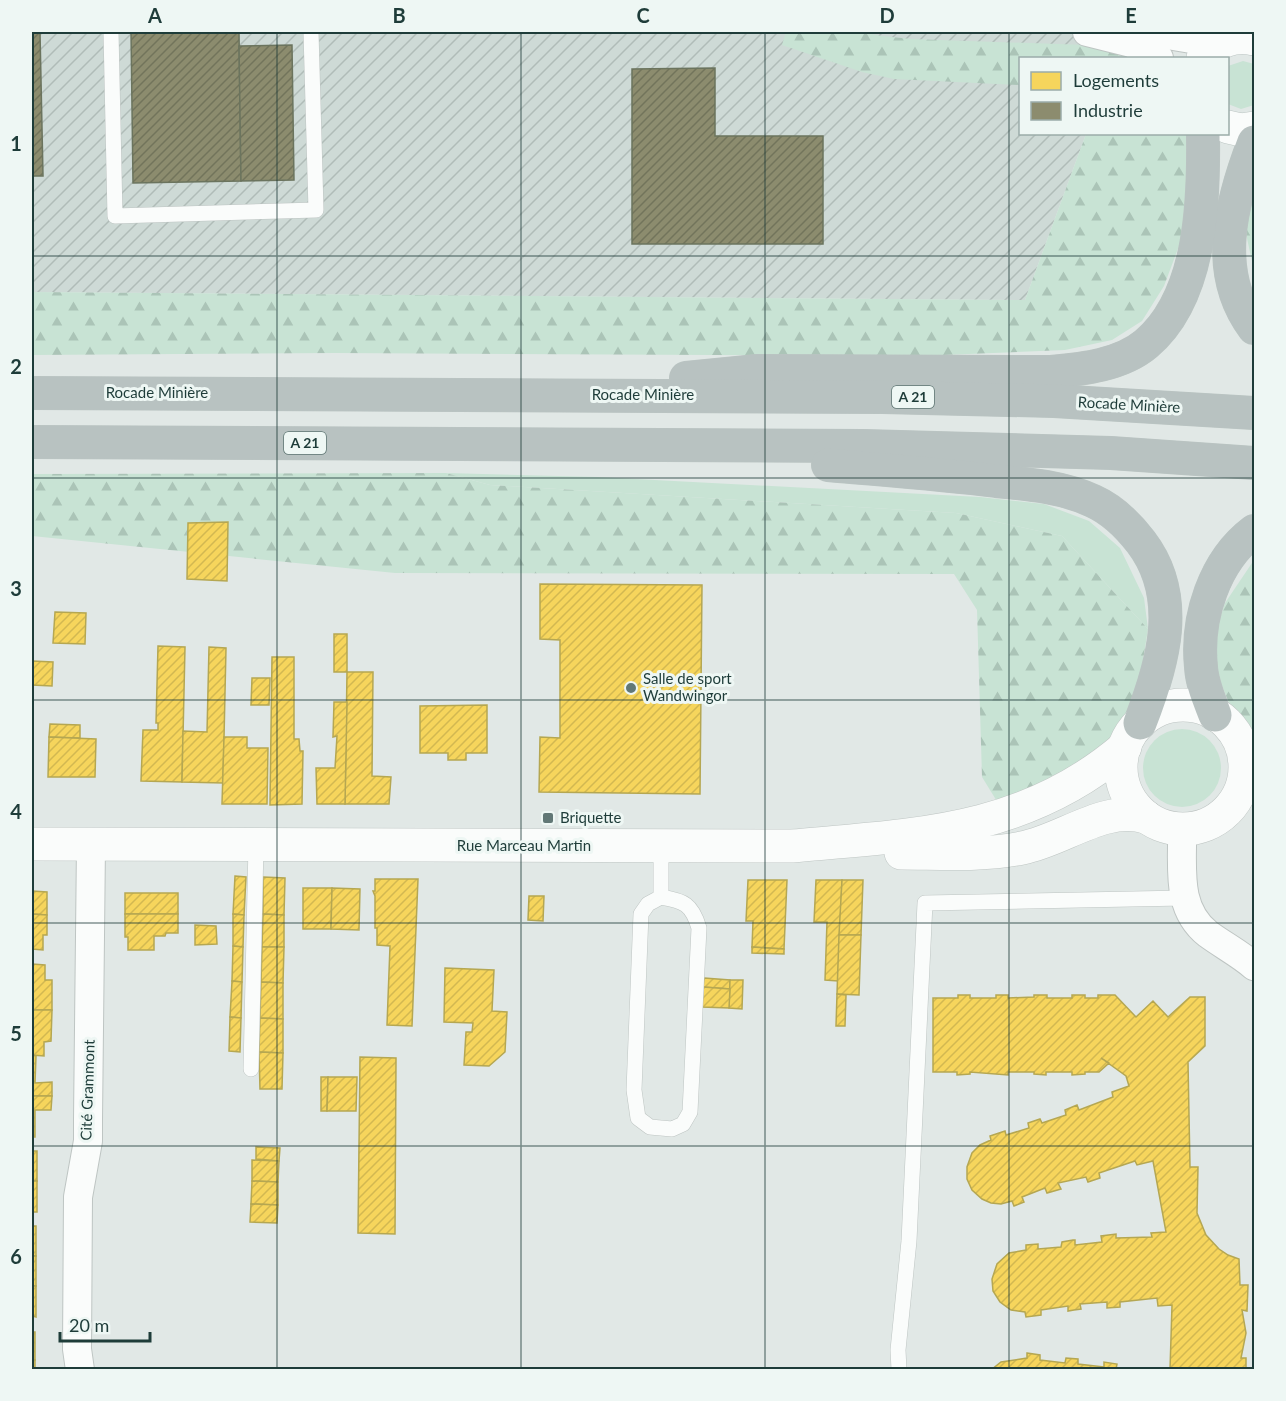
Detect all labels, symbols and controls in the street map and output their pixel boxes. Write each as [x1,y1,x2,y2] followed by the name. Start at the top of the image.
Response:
[147,3,162,27] text: A
[392,3,406,27] text: B
[636,3,650,27] text: C
[879,3,895,27] text: D
[1125,3,1137,27] text: E
[1019,57,1229,135] legend
[1073,69,1159,91] text: Logements
[1073,99,1143,121] text: Industrie
[10,131,22,155] text: 1
[10,354,22,378] text: 2
[106,383,208,401] street label: Rocade Minière
[592,385,694,403] street label: Rocade Minière
[892,386,934,408] road number: A 21
[1077,392,1181,416] street label: Rocade Minière
[284,432,326,454] road number: A 21
[10,576,22,600] text: 3
[643,669,732,704] place label: Salle de sport Wandwingor
[624,681,638,695] marker: Salle de sport Wandwingor
[10,799,22,823] text: 4
[560,808,621,826] place label: Briquette
[541,811,555,825] marker: Briquette
[457,836,591,854] street label: Rue Marceau Martin
[10,1021,22,1045] text: 5
[76,1038,98,1141] street label: Cité Grammont
[10,1244,22,1268] text: 6
[60,1305,150,1343] scale bar
[69,1314,109,1336] text: 20 m

